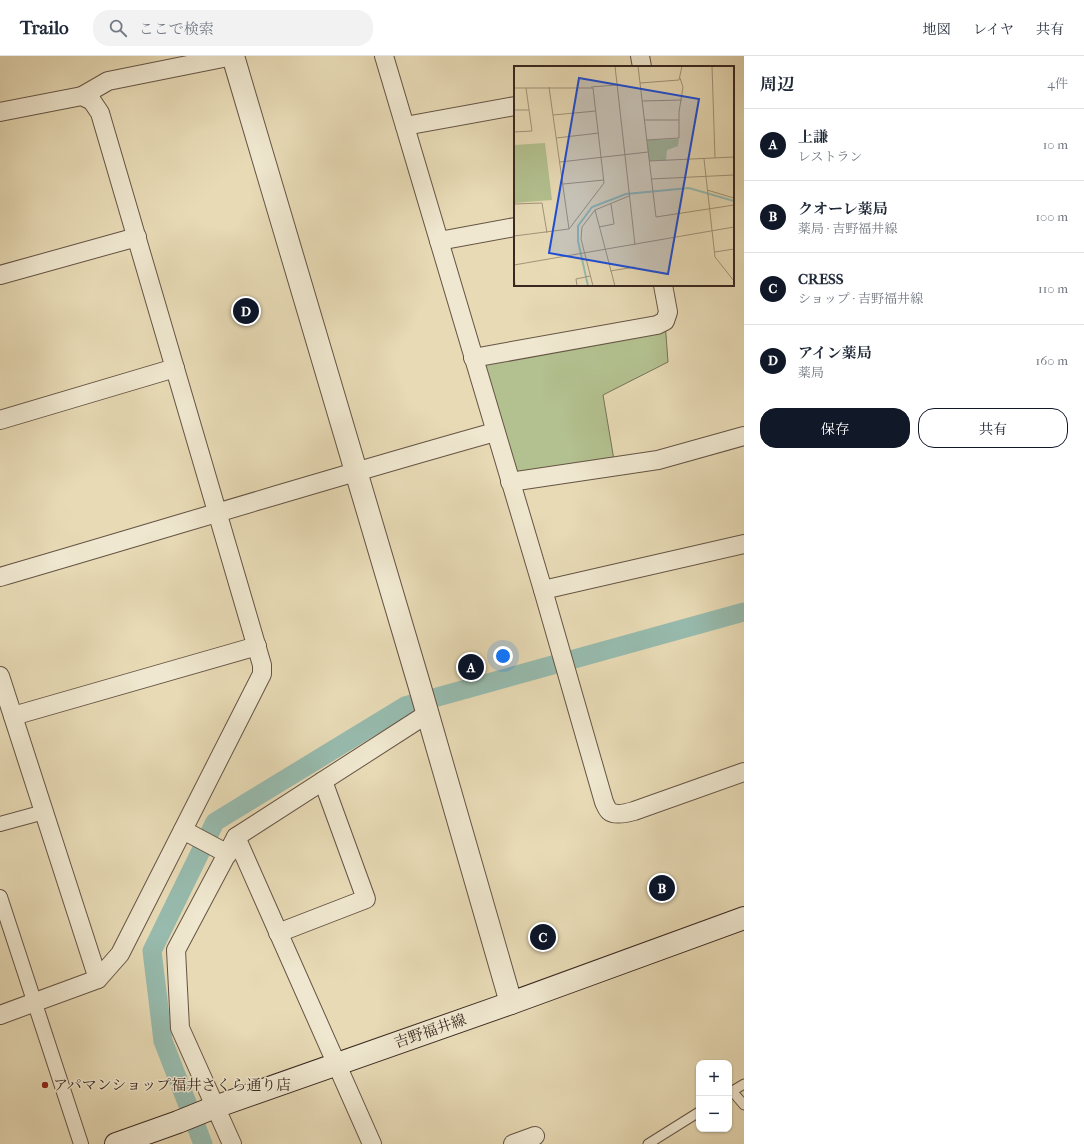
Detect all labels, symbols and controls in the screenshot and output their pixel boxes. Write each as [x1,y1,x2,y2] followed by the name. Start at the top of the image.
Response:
[93,10,373,46] search box
[20,17,69,39] text: Trailo
[107,17,129,39] icon: search
[139,20,214,38] text: ここで検索
[923,21,951,38] text: 地図
[973,21,1014,38] text: レイヤ
[1036,21,1064,38] text: 共有
[514,66,734,286] inset map
[760,74,794,94] text: 周辺
[1047,76,1068,91] text: 4件
[798,128,828,146] text: 上謙
[769,137,777,152] text: A
[1043,137,1068,152] text: 10 m
[798,149,863,164] text: レストラン
[798,200,888,218] text: クオーレ薬局
[769,209,777,224] text: B
[1035,209,1068,224] text: 100 m
[798,221,897,236] text: 薬局 · 吉野福井線
[798,270,844,288] text: CRESS
[769,281,777,296] text: C
[1038,281,1068,296] text: 110 m
[798,291,923,306] text: ショップ · 吉野福井線
[233,296,259,326] pin: D
[798,344,872,362] text: アイン薬局
[768,353,778,368] text: D
[1036,353,1068,368] text: 160 m
[798,365,824,380] text: 薬局
[760,408,910,448] button: 保存
[918,408,1068,448] button: 共有
[493,646,513,666] your location
[458,652,484,682] pin: A
[649,873,675,903] pin: B
[530,922,556,952] pin: C
[392,1010,468,1052] street label: 吉野福井線
[696,1060,732,1132] map controls
[696,1060,732,1096] button: +
[53,1076,291,1094] place label: アパマンショップ福井さくら通り店
[40,1080,50,1090] marker: アパマンショップ福井さくら通り店
[696,1096,732,1132] button: −

